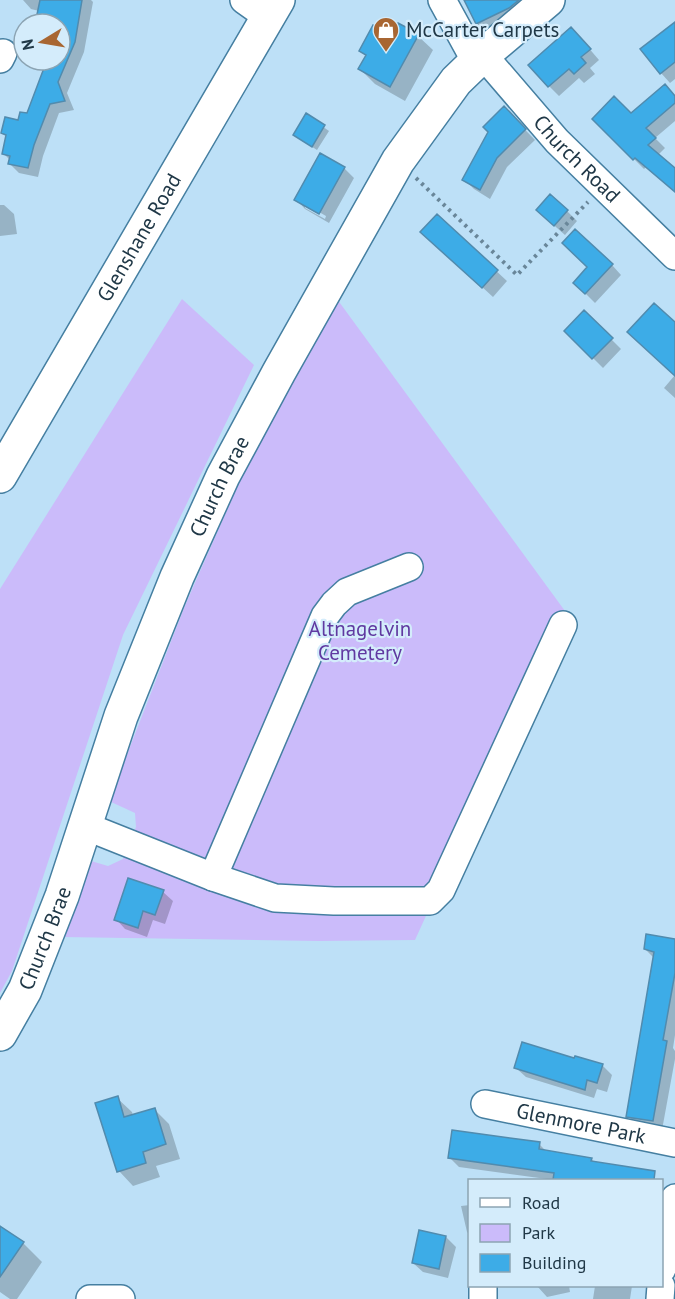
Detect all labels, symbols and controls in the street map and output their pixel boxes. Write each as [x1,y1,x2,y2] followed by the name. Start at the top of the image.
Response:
[12,12,72,72] north arrow
[371,15,401,53] shop icon: McCarter Carpets
[406,16,559,43] place label: McCarter Carpets
[16,38,38,52] text: N
[528,109,626,208] street label: Church Road
[91,168,187,306] street label: Glenshane Road
[183,431,255,541] street label: Church Brae
[309,615,411,666] park label: Altnagelvin Cemetery
[12,883,77,994] street label: Church Brae
[514,1097,648,1150] street label: Glenmore Park
[468,1179,663,1287] legend
[522,1191,560,1214] text: Road
[522,1221,555,1244] text: Park
[522,1251,586,1274] text: Building

